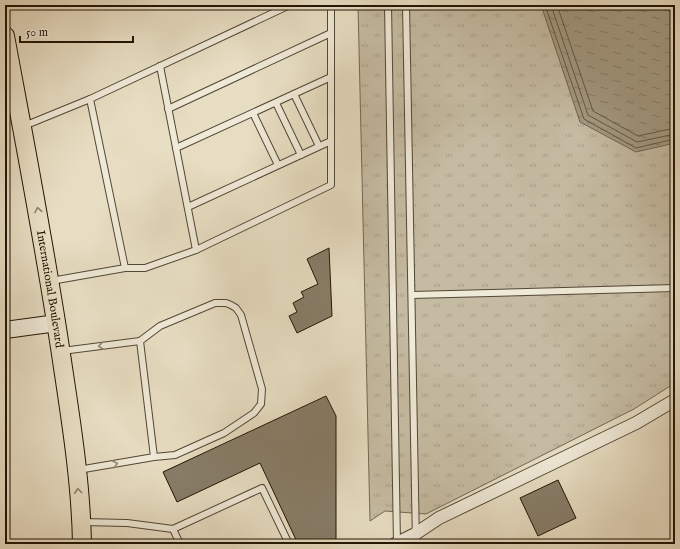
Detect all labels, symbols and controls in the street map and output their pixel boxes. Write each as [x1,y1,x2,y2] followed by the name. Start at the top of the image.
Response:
[20,18,133,44] scale bar
[26,25,48,40] text: 50 m
[34,207,42,213] one-way arrow
[33,229,68,349] street label: International Boulevard
[98,341,104,350] one-way arrow
[112,460,118,468] one-way arrow
[74,488,83,494] one-way arrow

